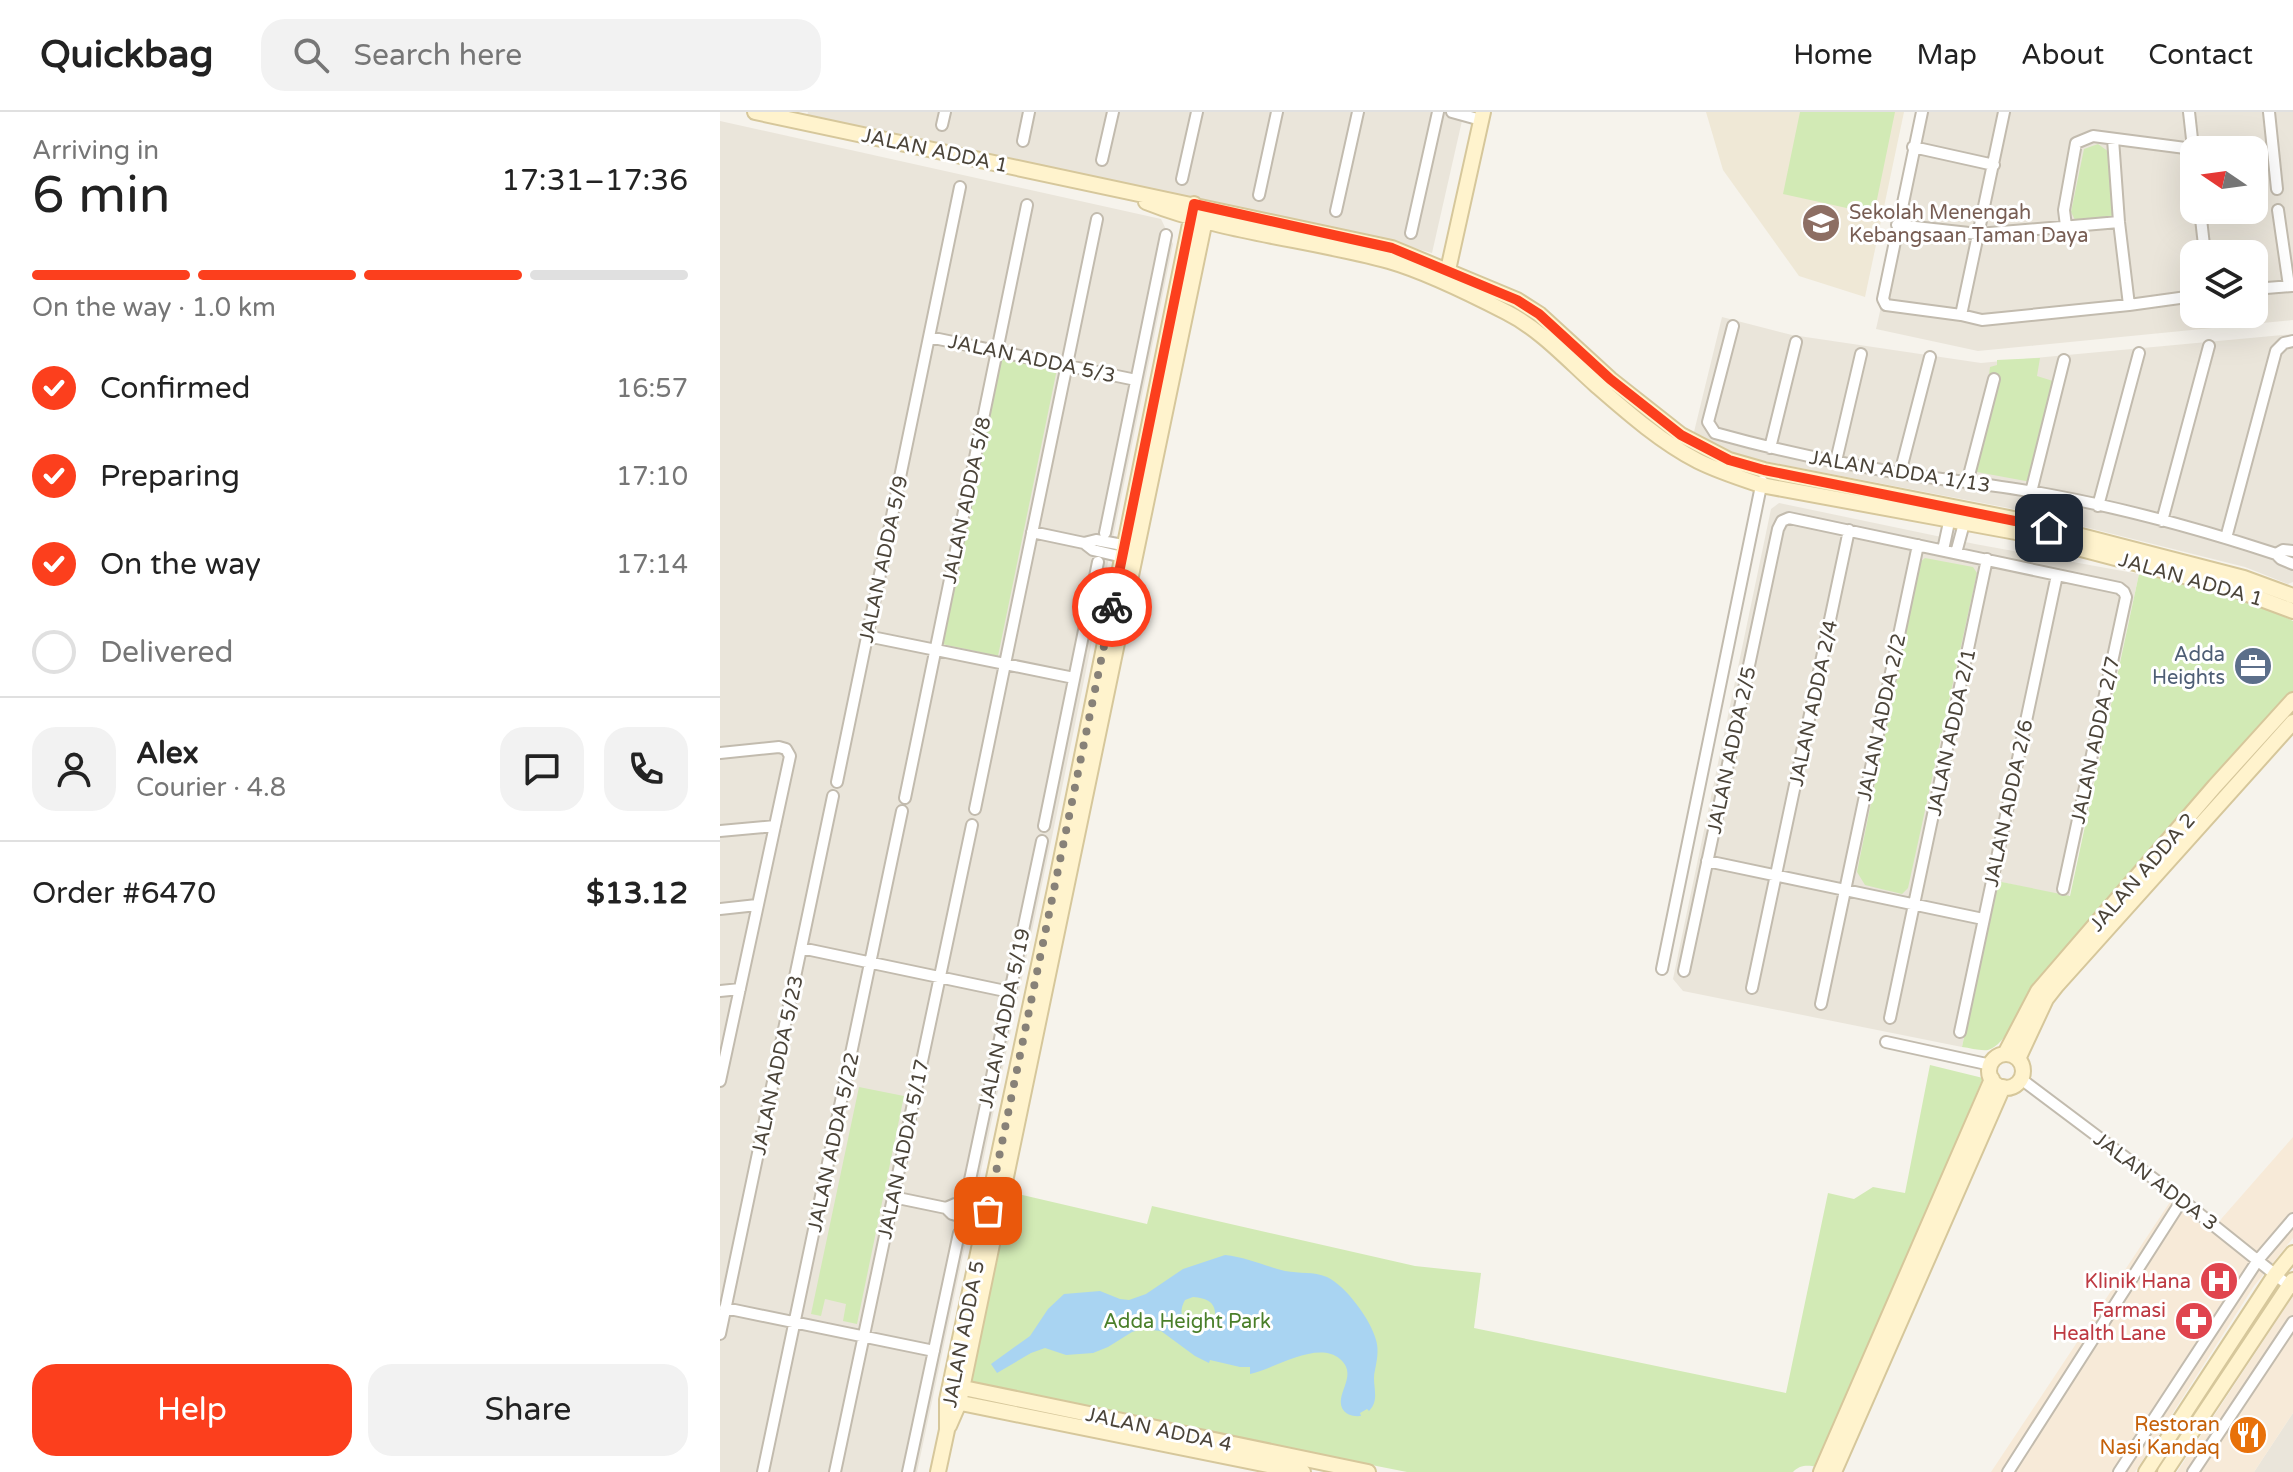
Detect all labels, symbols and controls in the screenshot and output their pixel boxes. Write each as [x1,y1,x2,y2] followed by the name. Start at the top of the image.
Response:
[261,19,821,91] search box
[40,32,213,78] text: Quickbag
[289,33,333,77] icon: search
[353,37,522,74] text: Search here
[1793,38,1873,72] text: Home
[1917,38,1977,72] text: Map
[2021,38,2104,72] text: About
[2148,38,2253,72] text: Contact
[859,124,1010,178] street label: JALAN ADDA 1
[32,135,159,166] text: Arriving in
[2180,136,2268,224] north arrow
[2180,136,2268,328] map controls
[501,162,688,199] text: 17:31–17:36
[32,164,171,227] text: 6 min
[1849,201,2088,248] place label: Sekolah Menengah Kebangsaan Taman Daya
[1800,202,1842,244] school or university icon: Sekolah Menengah Kebangsaan Taman Daya
[2180,240,2268,328] button: layers
[32,292,276,323] text: On the way · 1.0 km
[946,330,1118,388] street label: JALAN ADDA 5/3
[32,366,76,410] icon: check
[100,370,251,407] text: Confirmed
[616,373,688,404] text: 16:57
[938,415,996,586] street label: JALAN ADDA 5/8
[1808,446,1992,498] street label: JALAN ADDA 1/13
[32,454,76,498] icon: check
[100,458,240,495] text: Preparing
[616,461,688,492] text: 17:10
[855,473,913,645] street label: JALAN ADDA 5/9
[2015,494,2083,562] pin
[2027,506,2071,550] icon: home
[32,542,76,586] icon: check
[100,546,261,583] text: On the way
[2116,548,2266,612] street label: JALAN ADDA 1
[616,549,688,580] text: 17:14
[1072,567,1152,647] courier
[1090,585,1134,629] icon: bike
[1785,618,1843,788] street label: JALAN ADDA 2/4
[1853,631,1911,803] street label: JALAN ADDA 2/2
[100,634,234,671] text: Delivered
[2152,643,2225,690] place label: Adda Heights
[2232,645,2274,687] office icon: Adda Heights
[1923,646,1981,818] street label: JALAN ADDA 2/1
[2067,654,2125,826] street label: JALAN ADDA 2/7
[1703,664,1761,836] street label: JALAN ADDA 2/5
[1980,717,2038,889] street label: JALAN ADDA 2/6
[32,727,116,811] button: person
[500,727,584,811] button: chat
[604,727,688,811] button: phone
[136,735,199,772] text: Alex
[136,772,286,803] text: Courier · 4.8
[2085,809,2201,937] street label: JALAN ADDA 2
[32,875,216,912] text: Order #6470
[586,875,688,912] text: $13.12
[974,926,1036,1110] street label: JALAN ADDA 5/19
[747,973,809,1157] street label: JALAN ADDA 5/23
[803,1050,865,1234] street label: JALAN ADDA 5/22
[873,1057,935,1241] street label: JALAN ADDA 5/17
[2089,1127,2222,1236] street label: JALAN ADDA 3
[954,1177,1022,1245] pin
[966,1189,1010,1233] icon: bag
[938,1259,990,1410] street label: JALAN ADDA 5
[2198,1260,2240,1302] hospital icon: Klinik Hana
[2085,1270,2191,1294] place label: Klinik Hana
[2052,1299,2166,1346] place label: Farmasi Health Lane
[2173,1300,2215,1342] pharmacy icon: Farmasi Health Lane
[1103,1310,1271,1334] park label: Adda Height Park
[32,1364,352,1456] button: Help
[368,1364,688,1456] button: Share
[1083,1403,1234,1457] street label: JALAN ADDA 4
[2100,1413,2220,1460] place label: Restoran Nasi Kandaq
[2227,1414,2269,1456] restaurant icon: Restoran Nasi Kandaq

